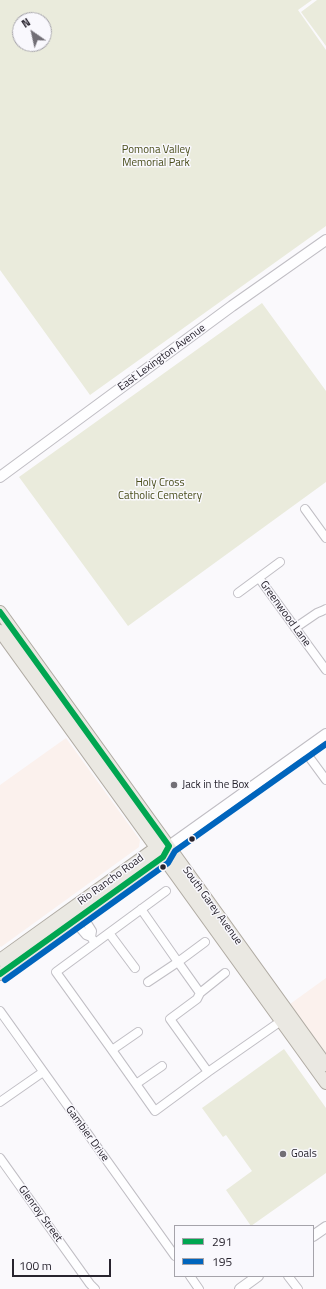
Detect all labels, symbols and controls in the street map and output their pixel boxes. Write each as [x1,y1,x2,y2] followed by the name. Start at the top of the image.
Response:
[12,12,52,52] north arrow
[18,14,33,32] text: N
[122,143,190,169] park label: Pomona Valley Memorial Park
[116,322,208,394] street label: East Lexington Avenue
[118,476,202,502] park label: Holy Cross Catholic Cemetery
[257,579,313,649] street label: Greenwood Lane
[182,778,249,792] place label: Jack in the Box
[169,780,179,790] marker: Jack in the Box
[187,834,197,844] unlabelled marker
[75,852,147,908] street label: Rio Rancho Road
[158,862,168,872] unlabelled marker
[179,864,245,948] street label: South Garey Avenue
[62,1104,112,1164] street label: Gambier Drive
[291,1147,317,1161] place label: Goals
[278,1149,288,1159] marker: Goals
[15,1183,65,1245] street label: Glenroy Street
[174,1225,314,1277] legend
[212,1232,232,1251] text: 291
[14,1251,113,1277] scale bar
[212,1252,232,1271] text: 195
[19,1256,52,1275] text: 100 m

